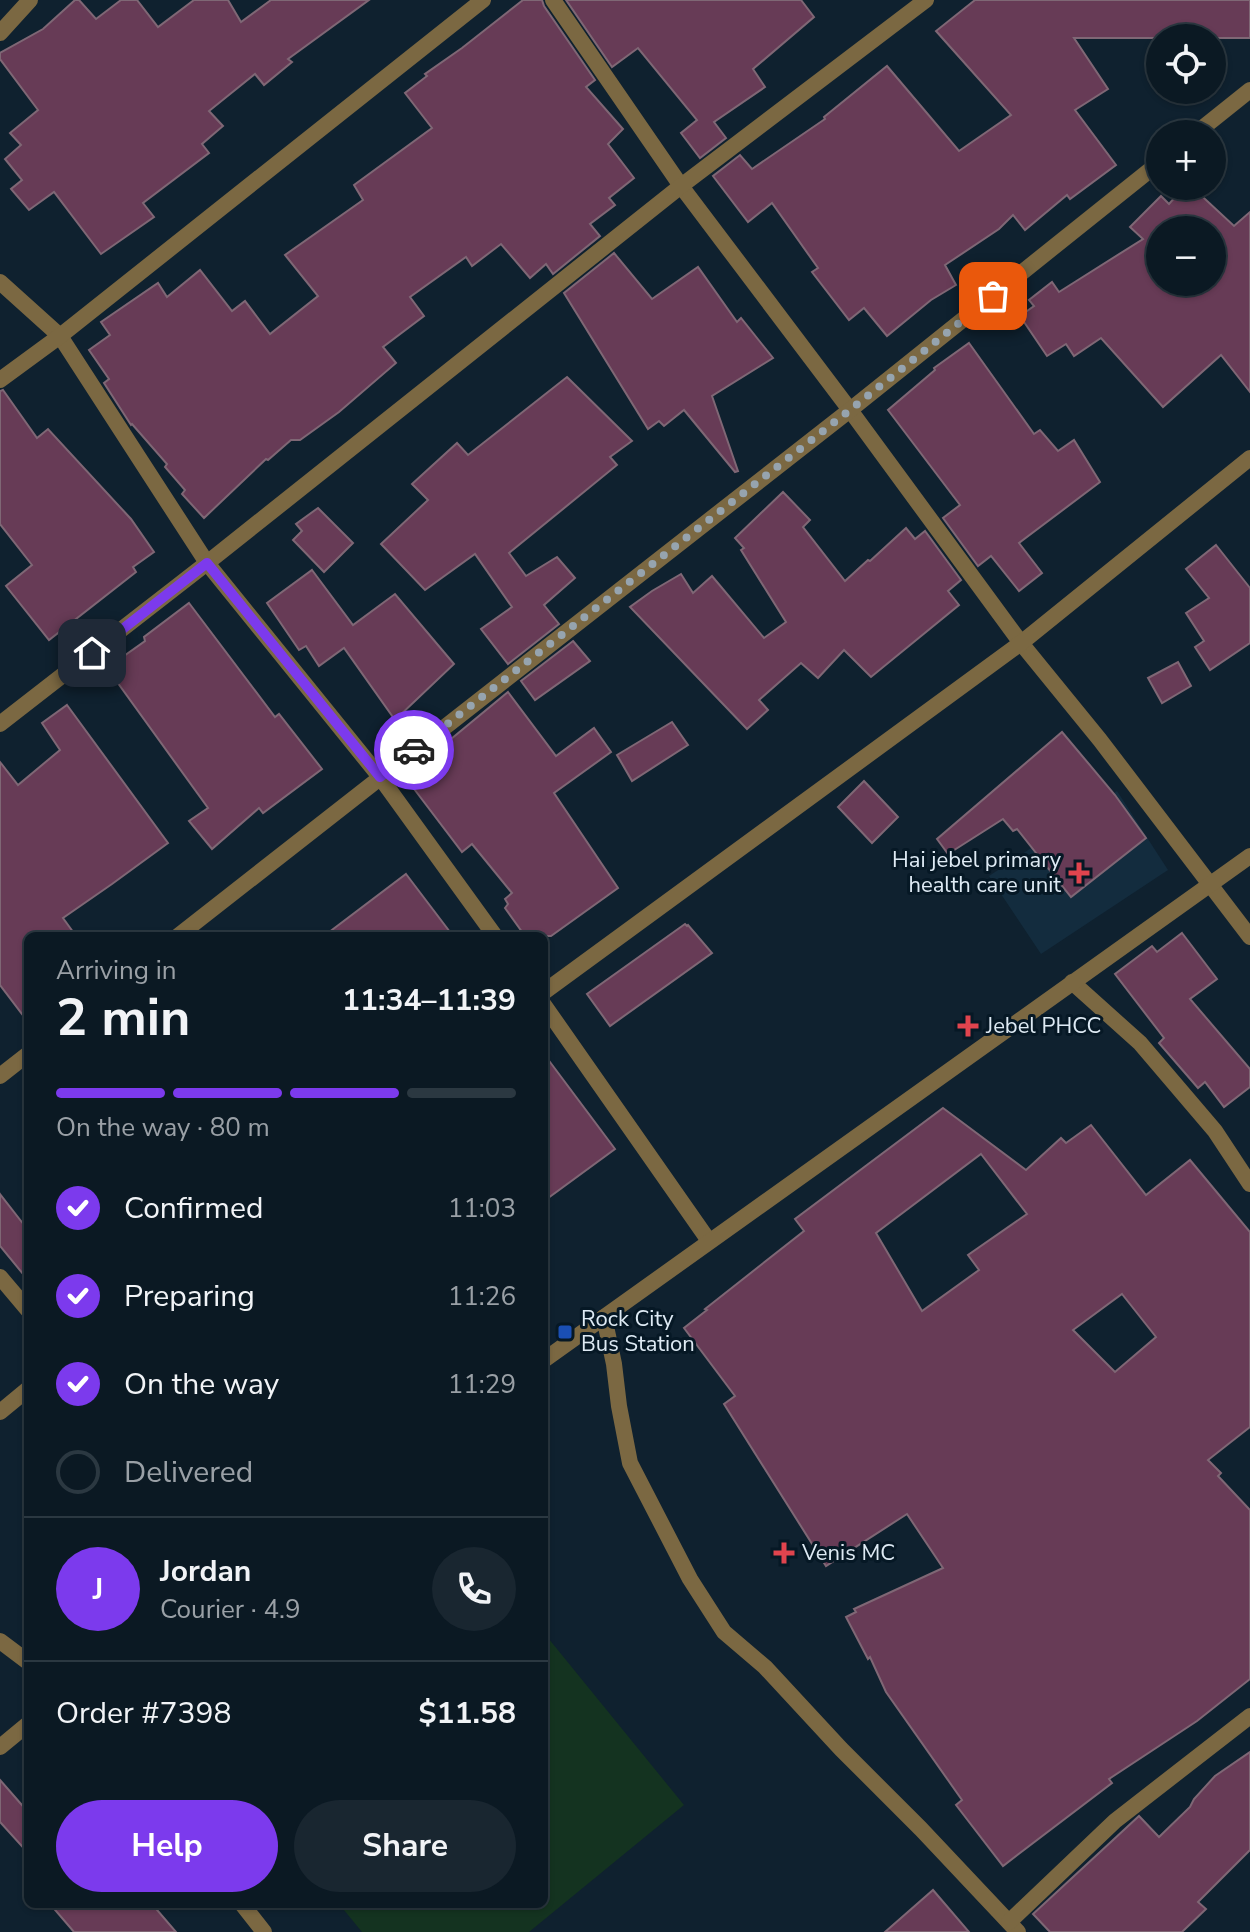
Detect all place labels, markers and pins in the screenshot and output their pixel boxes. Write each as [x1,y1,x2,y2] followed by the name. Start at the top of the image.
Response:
[959,262,1027,330] pin
[58,619,126,687] pin
[892,845,1062,900] place label: Hai jebel primary health care unit
[1068,862,1090,884] marker: Hai jebel primary health care unit
[985,1011,1101,1041] place label: Jebel PHCC
[957,1015,979,1037] marker: Jebel PHCC
[581,1304,695,1359] place label: Rock City Bus Station
[556,1323,574,1341] marker: Rock City Bus Station
[801,1538,895,1568] place label: Venis MC
[773,1542,795,1564] marker: Venis MC

